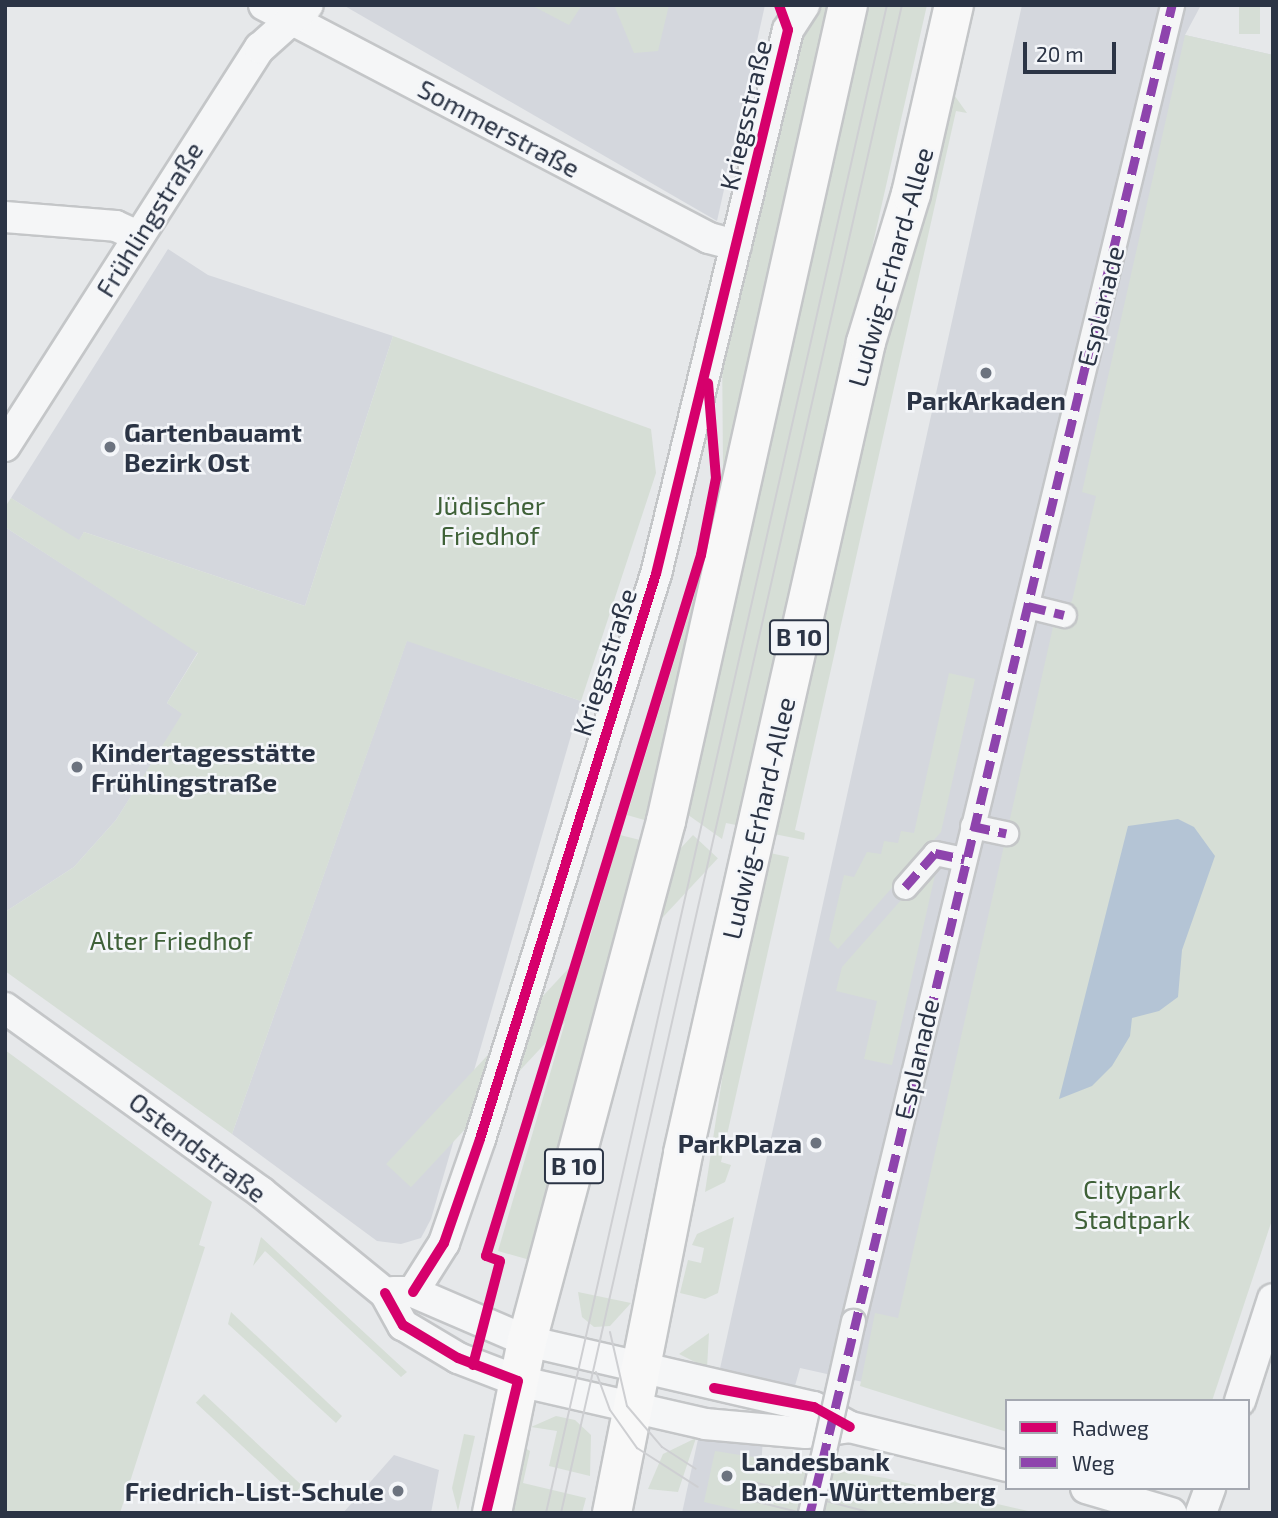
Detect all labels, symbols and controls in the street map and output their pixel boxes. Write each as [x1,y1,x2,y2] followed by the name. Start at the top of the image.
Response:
[1026,28,1119,72] scale bar
[713,37,777,193] street label: Kriegsstraße
[1036,41,1084,66] text: 20 m
[413,72,585,184] street label: Sommerstraße
[89,136,209,302] street label: Frühlingstraße
[841,144,939,390] street label: Ludwig-Erhard-Allee
[1070,243,1130,369] street label: Esplanade
[978,365,994,381] marker: ParkArkaden
[906,384,1066,416] place label: ParkArkaden
[124,416,302,478] place label: Gartenbauamt Bezirk Ost
[102,439,118,455] marker: Gartenbauamt Bezirk Ost
[435,489,545,550] park label: Jüdischer Friedhof
[565,584,643,740] street label: Kriegsstraße
[768,616,830,658] road number: B 10
[715,694,801,942] street label: Ludwig-Erhard-Allee
[91,736,316,798] place label: Kindertagesstätte Frühlingstraße
[69,759,85,775] marker: Kindertagesstätte Frühlingstraße
[90,924,252,956] park label: Alter Friedhof
[887,996,945,1122] street label: Esplanade
[123,1085,273,1209] street label: Ostendstraße
[678,1127,802,1159] place label: ParkPlaza
[808,1135,824,1151] marker: ParkPlaza
[542,1146,606,1186] road number: B 10
[1074,1173,1190,1234] park label: Citypark Stadtpark
[1005,1399,1250,1490] legend
[1072,1415,1149,1440] text: Radweg
[741,1445,996,1506] place label: Landesbank Baden-Württemberg
[1072,1450,1115,1475] text: Weg
[719,1468,735,1484] marker: Landesbank Baden-Württemberg
[125,1475,384,1507] place label: Friedrich-List-Schule
[390,1483,406,1499] marker: Friedrich-List-Schule

